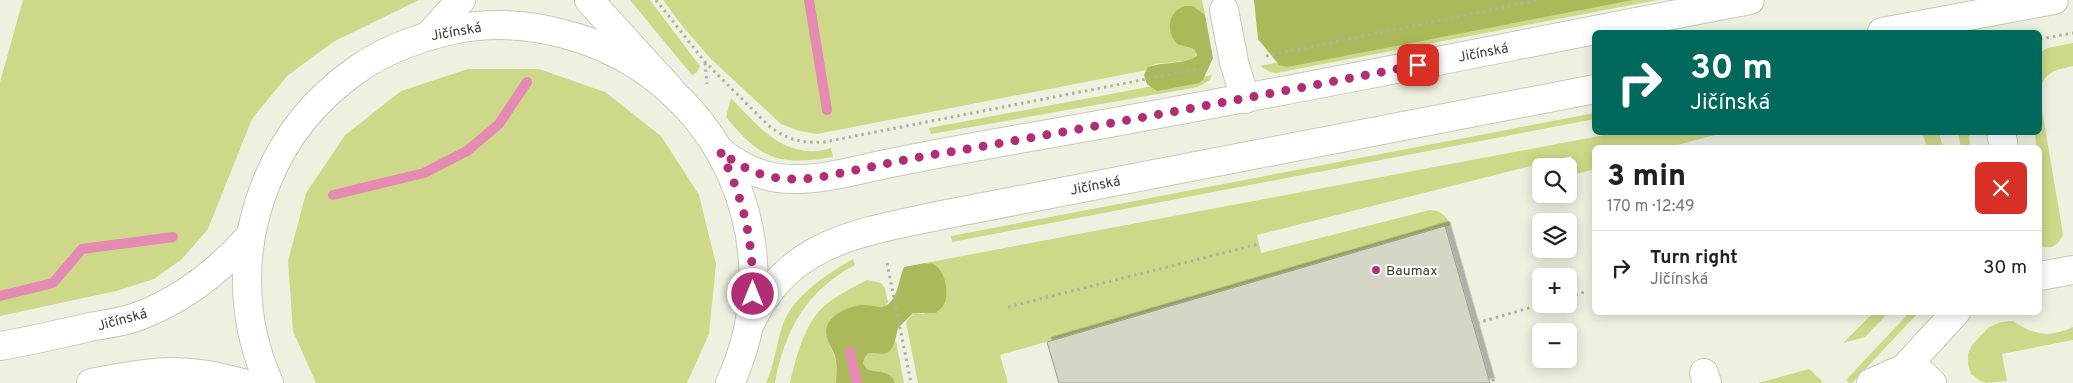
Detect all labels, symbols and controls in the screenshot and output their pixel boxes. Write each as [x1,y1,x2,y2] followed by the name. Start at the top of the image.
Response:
[430,20,483,45] street label: Jičínská
[1457,40,1510,67] street label: Jičínská
[1397,44,1439,86] pin
[1690,47,1773,91] text: 30 m
[1607,50,1672,115] icon: right
[1404,51,1432,79] icon: arrive
[1690,90,1770,117] text: Jičínská
[1532,158,1577,368] map controls
[1532,158,1577,203] button: search
[1607,159,1686,196] text: 3 min
[1975,162,2027,214] button: close
[1069,173,1122,200] street label: Jičínská
[1607,197,1695,217] text: 170 m · 12:49
[1532,213,1577,258] button: layers
[1650,246,1738,270] text: Turn right
[1607,254,1635,282] icon: right
[1983,256,2027,280] text: 30 m
[1386,263,1437,280] place label: Baumax
[1370,264,1382,276] marker: Baumax
[726,267,778,319] position arrow
[1532,268,1577,313] button: +
[1650,270,1708,290] text: Jičínská
[96,306,149,335] street label: Jičínská
[1532,323,1577,368] button: −

